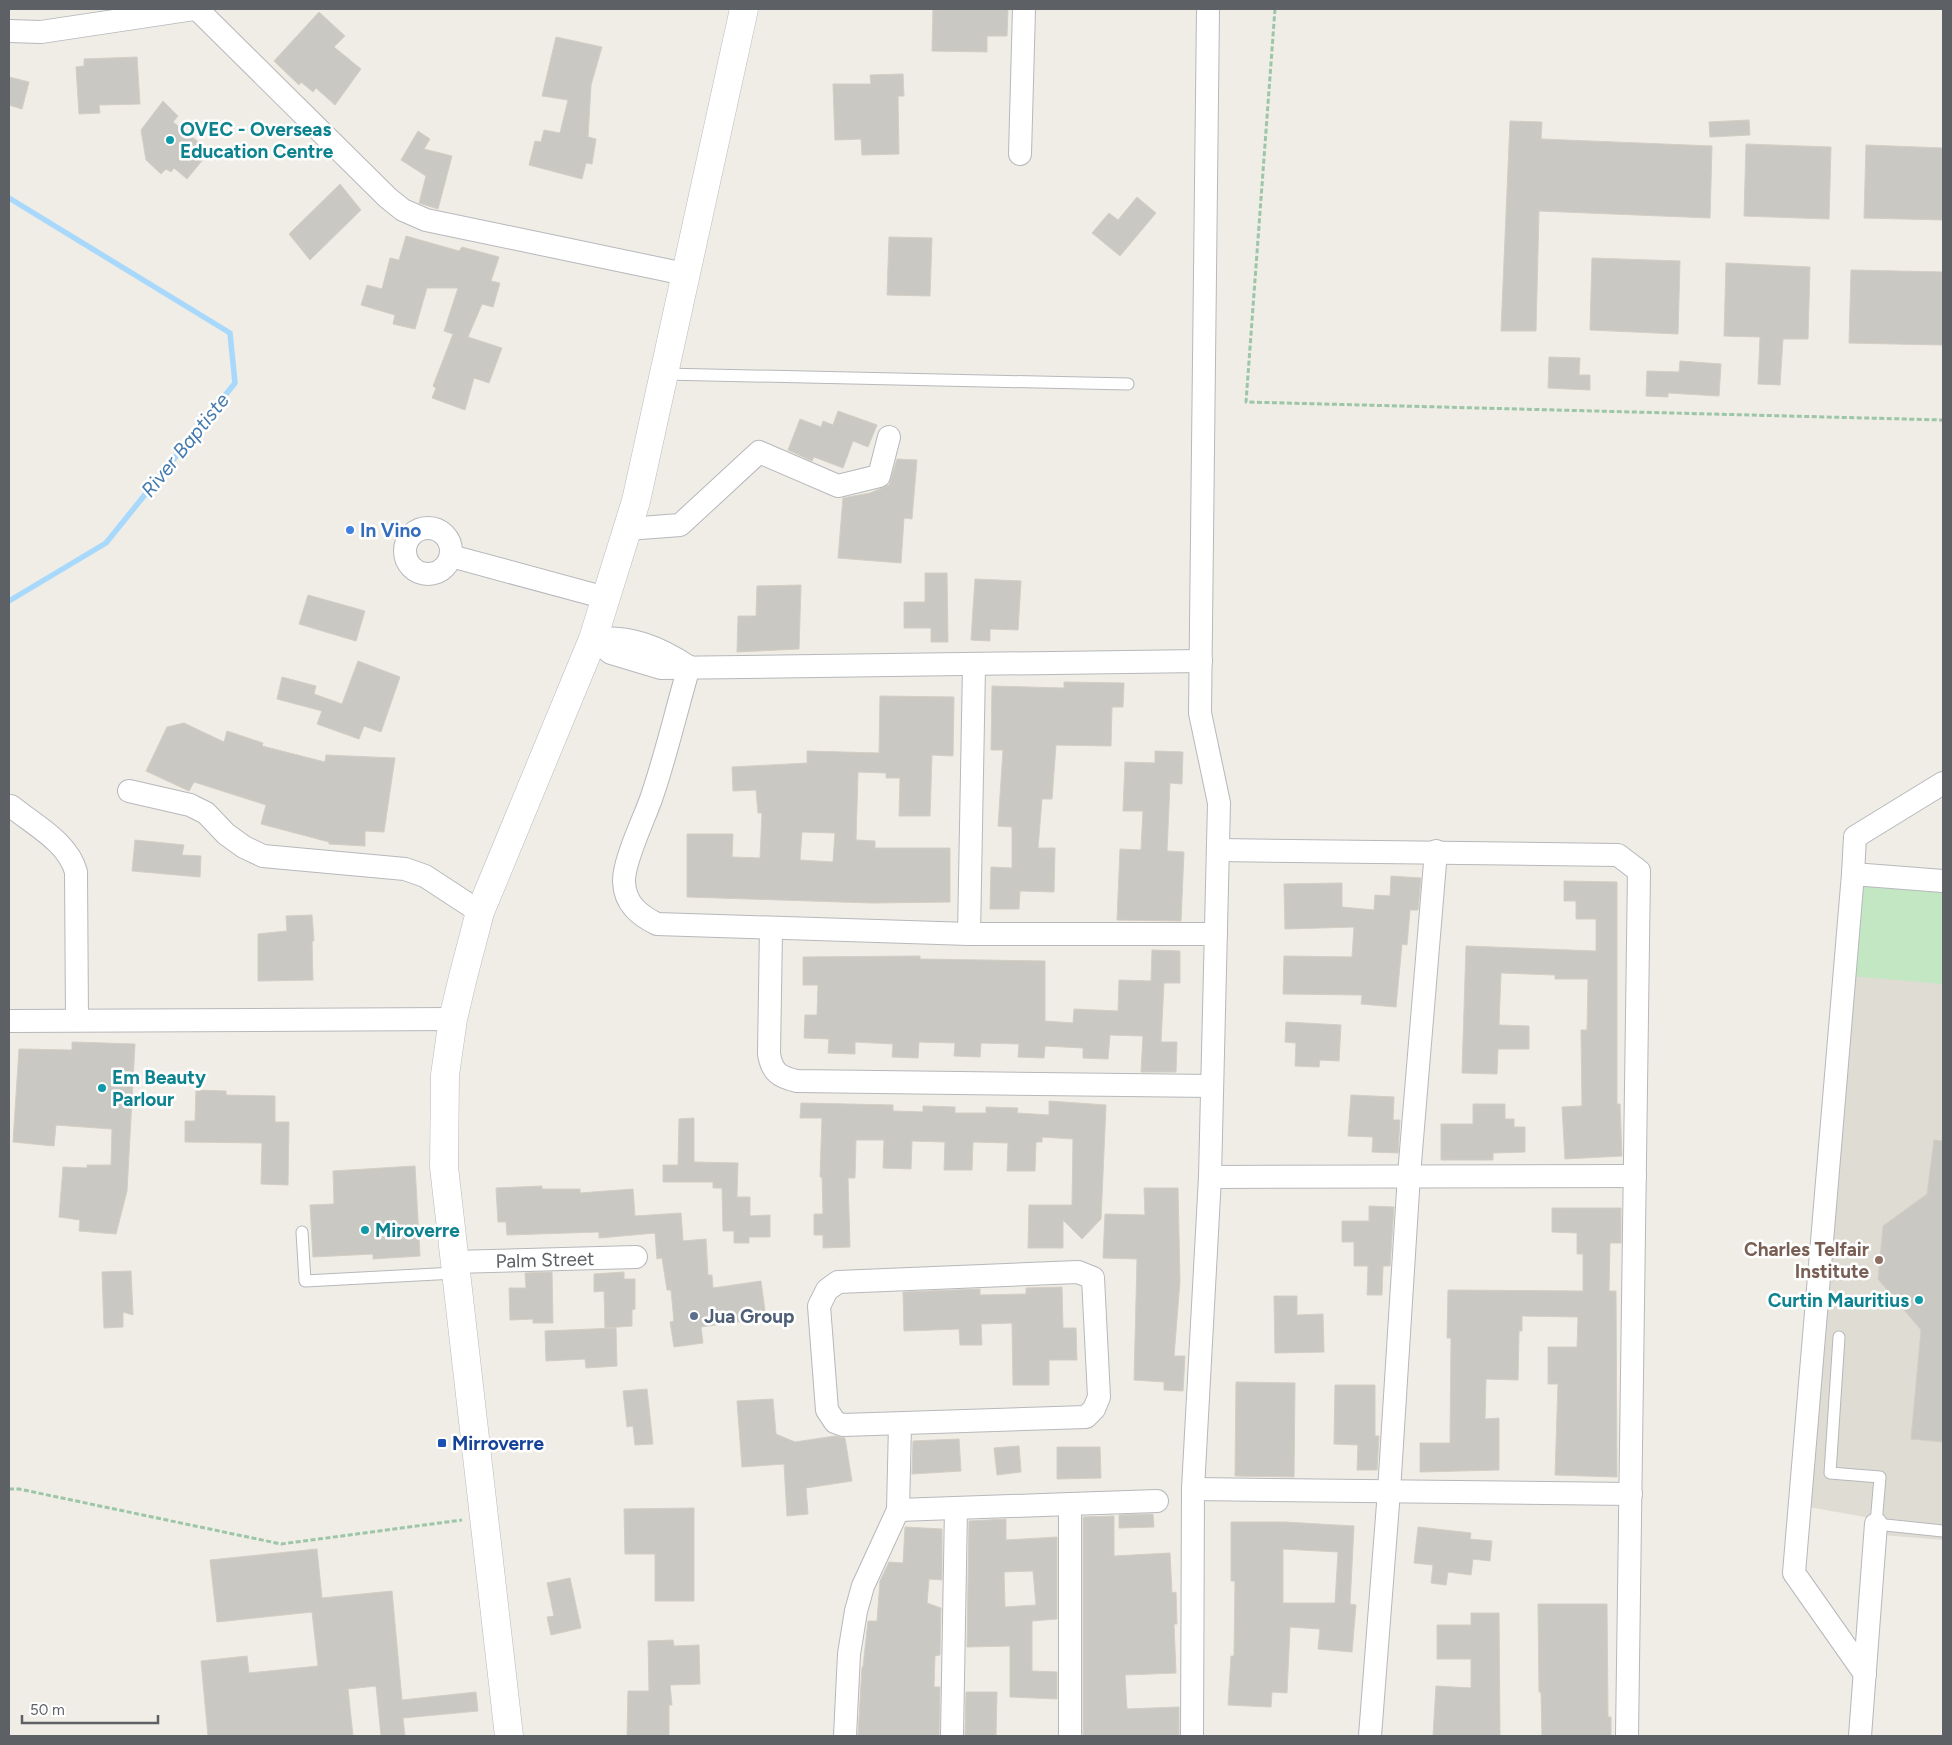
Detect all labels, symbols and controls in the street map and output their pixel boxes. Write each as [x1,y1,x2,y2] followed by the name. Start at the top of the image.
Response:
[180,118,334,163] place label: OVEC - Overseas Education Centre
[164,134,176,146] marker: OVEC - Overseas Education Centre
[136,388,234,502] water label: River Baptiste
[360,519,421,542] place label: In Vino
[344,524,356,536] marker: In Vino
[112,1066,206,1111] place label: Em Beauty Parlour
[96,1082,108,1094] marker: Em Beauty Parlour
[375,1219,460,1242] place label: Miroverre
[359,1224,371,1236] marker: Miroverre
[1744,1238,1869,1283] place label: Charles Telfair Institute
[495,1247,595,1273] street label: Palm Street
[1873,1254,1885,1266] marker: Charles Telfair Institute
[1768,1289,1909,1312] place label: Curtin Mauritius
[1913,1294,1925,1306] marker: Curtin Mauritius
[704,1305,795,1328] place label: Jua Group
[688,1310,700,1322] marker: Jua Group
[452,1432,544,1455] place label: Mirroverre
[436,1437,448,1449] marker: Mirroverre
[22,1692,159,1724] scale bar
[30,1701,65,1719] text: 50 m

